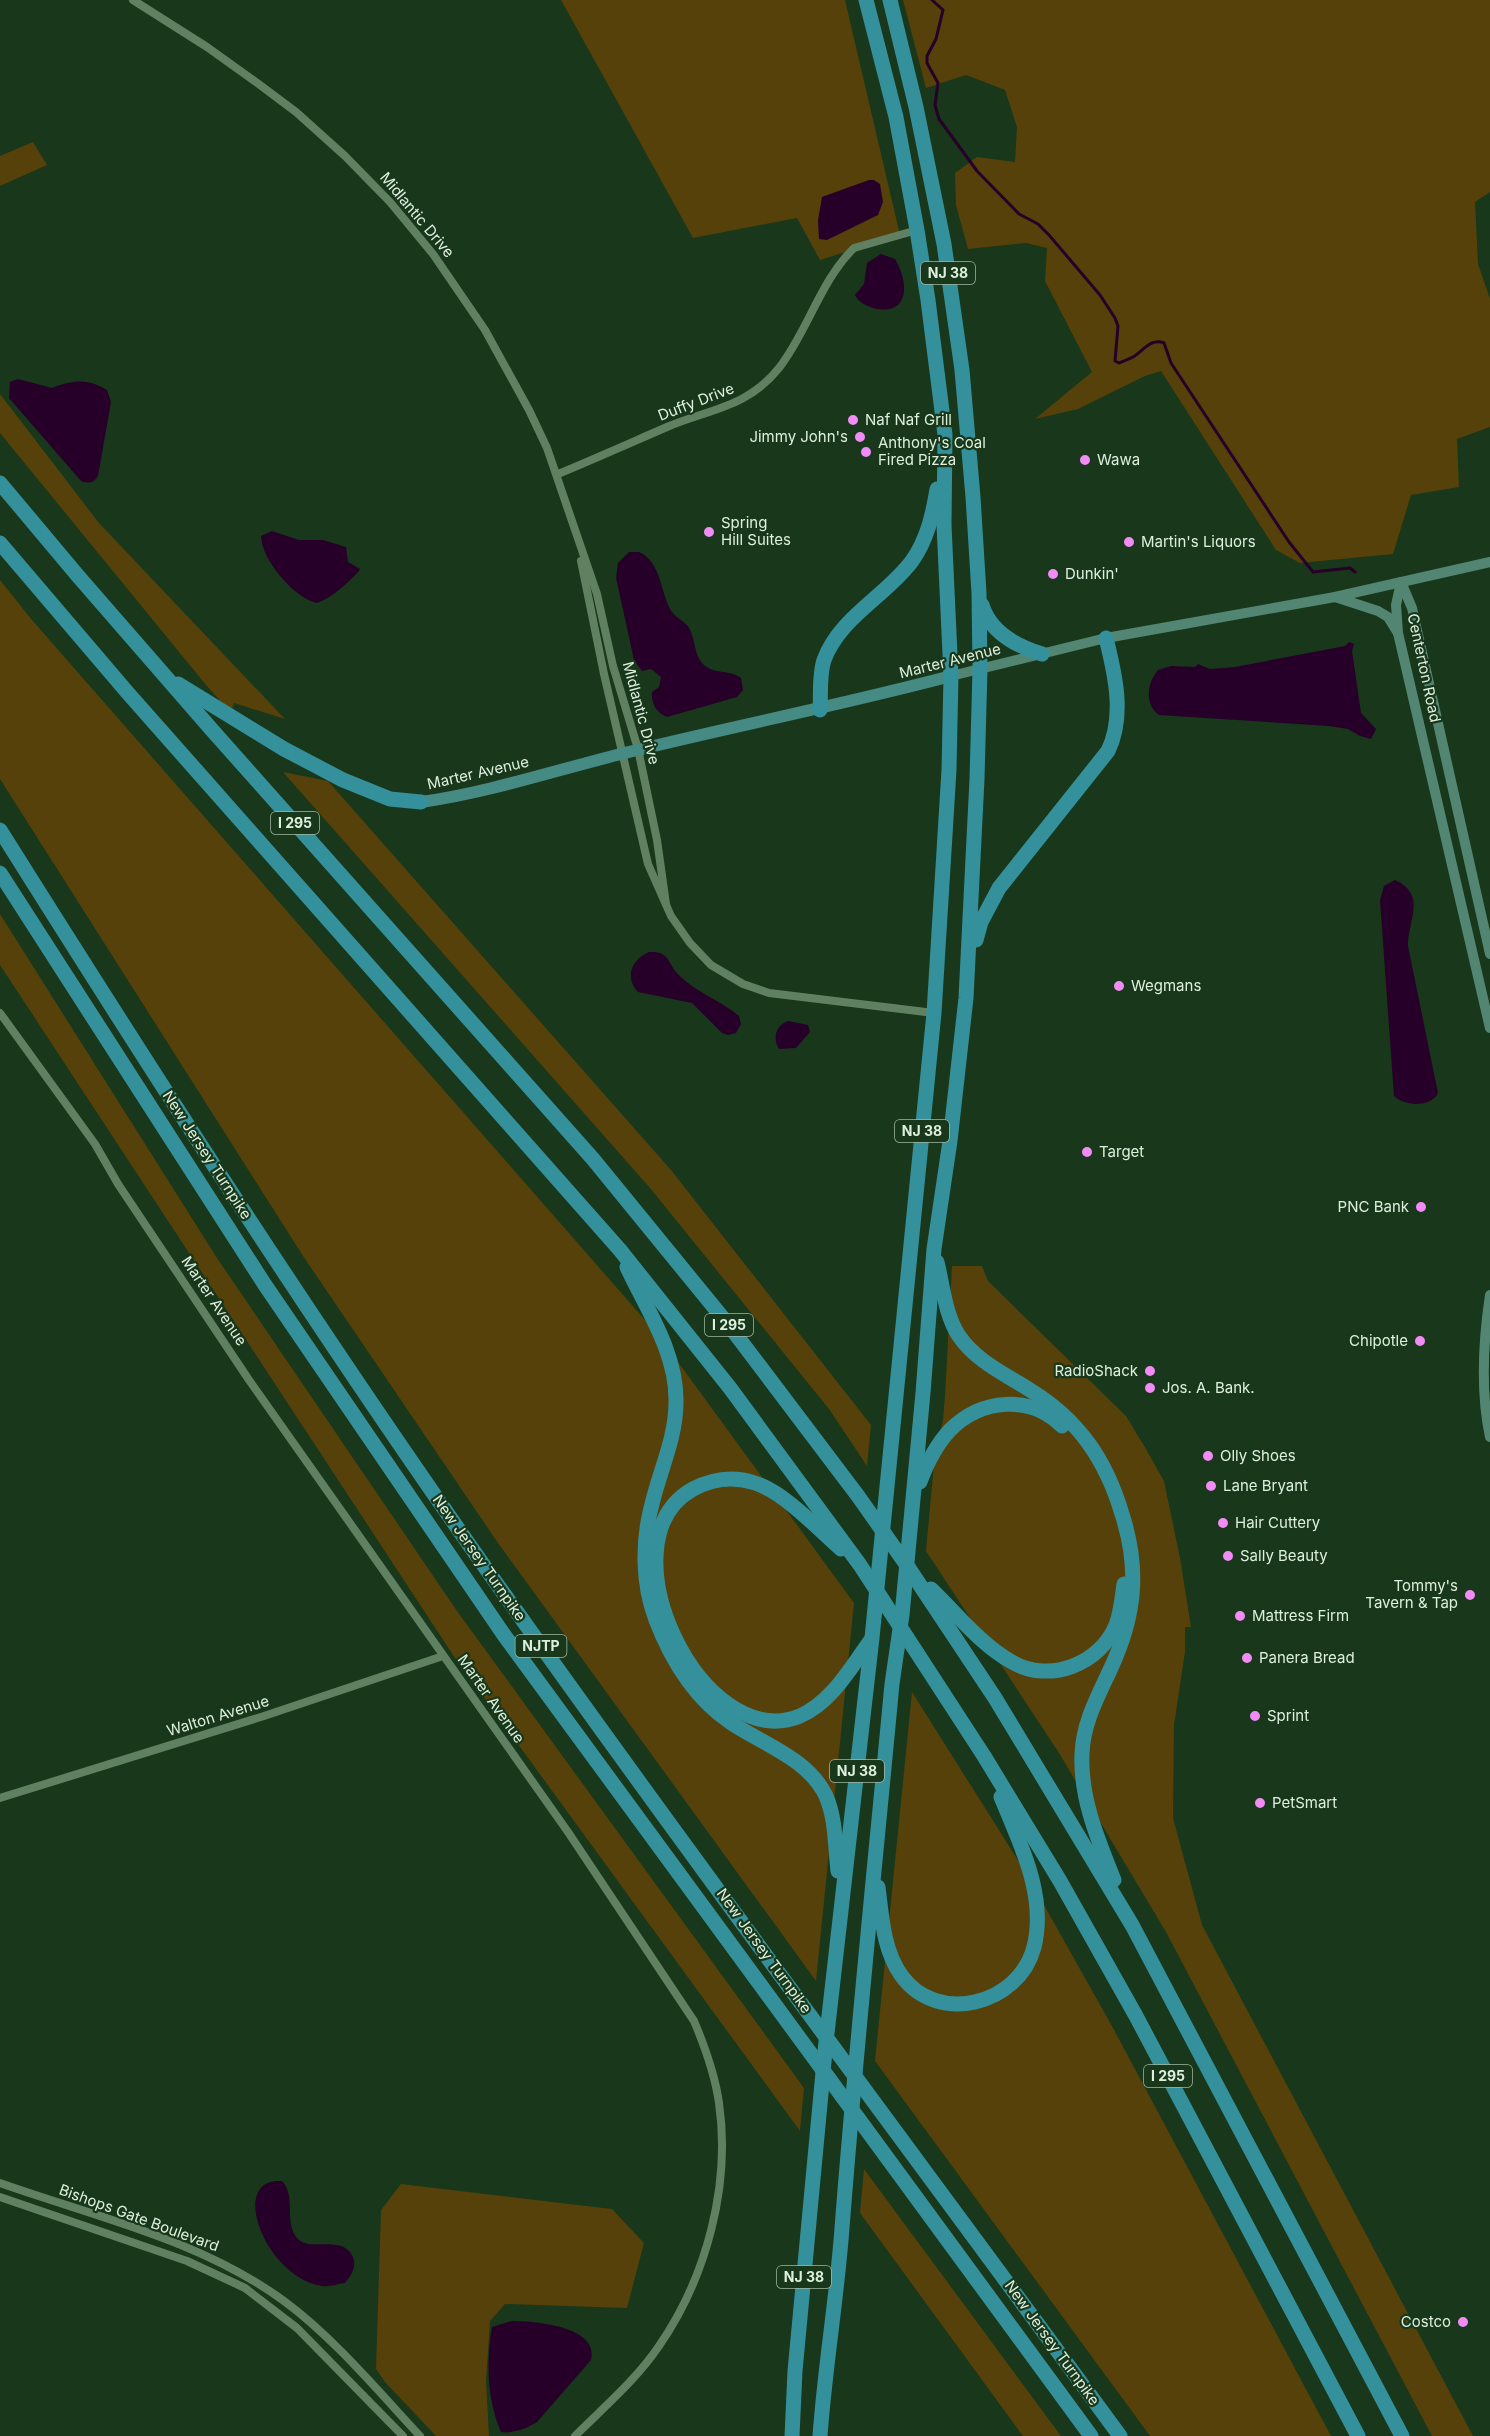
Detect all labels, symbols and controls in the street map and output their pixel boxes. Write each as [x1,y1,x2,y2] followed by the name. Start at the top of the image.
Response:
[376,168,459,261] street label: Midlantic Drive
[921,262,975,284] road number: NJ 38
[655,378,737,425] street label: Duffy Drive
[865,410,952,429] place label: Naf Naf Grill
[846,413,860,427] marker: Naf Naf Grill
[749,427,848,446] place label: Jimmy John's
[853,430,867,444] marker: Jimmy John's
[878,433,986,469] place label: Anthony's Coal Fired Pizza
[859,445,873,459] marker: Anthony's Coal Fired Pizza
[1097,450,1140,469] place label: Wawa
[1078,453,1092,467] marker: Wawa
[721,513,791,549] place label: Spring Hill Suites
[702,525,716,539] marker: Spring Hill Suites
[1141,532,1256,551] place label: Martin's Liquors
[1122,535,1136,549] marker: Martin's Liquors
[1065,564,1119,583] place label: Dunkin'
[1046,567,1060,581] marker: Dunkin'
[1404,612,1445,724] street label: Centerton Road
[897,639,1003,682] street label: Marter Avenue
[619,659,664,766] street label: Midlantic Drive
[425,752,531,793] street label: Marter Avenue
[271,812,319,834] road number: I 295
[1131,976,1201,995] place label: Wegmans
[1112,979,1126,993] marker: Wegmans
[159,1087,256,1223] street label: New Jersey Turnpike
[895,1120,949,1142] road number: NJ 38
[1099,1142,1144,1161] place label: Target
[1080,1145,1094,1159] marker: Target
[1338,1197,1410,1216] place label: PNC Bank
[1414,1200,1428,1214] marker: PNC Bank
[177,1252,251,1349] street label: Marter Avenue
[705,1314,753,1336] road number: I 295
[1349,1331,1408,1350] place label: Chipotle
[1413,1334,1427,1348] marker: Chipotle
[1054,1361,1139,1380] place label: RadioShack
[1143,1364,1157,1378] marker: RadioShack
[1162,1378,1255,1397] place label: Jos. A. Bank.
[1143,1381,1157,1395] marker: Jos. A. Bank.
[1220,1446,1296,1465] place label: Olly Shoes
[1201,1449,1215,1463] marker: Olly Shoes
[1223,1476,1308,1495] place label: Lane Bryant
[1204,1479,1218,1493] marker: Lane Bryant
[429,1491,530,1625] street label: New Jersey Turnpike
[1235,1513,1321,1532] place label: Hair Cuttery
[1216,1516,1230,1530] marker: Hair Cuttery
[1240,1546,1328,1565] place label: Sally Beauty
[1221,1549,1235,1563] marker: Sally Beauty
[1365,1576,1458,1612] place label: Tommy's Tavern & Tap
[1463,1588,1477,1602] marker: Tommy's Tavern & Tap
[1252,1606,1349,1625] place label: Mattress Firm
[1233,1609,1247,1623] marker: Mattress Firm
[516,1635,566,1657] road number: NJTP
[1259,1648,1355,1667] place label: Panera Bread
[454,1651,529,1747] street label: Marter Avenue
[1240,1651,1254,1665] marker: Panera Bread
[164,1691,271,1740] street label: Walton Avenue
[1267,1706,1309,1725] place label: Sprint
[1248,1709,1262,1723] marker: Sprint
[830,1760,884,1782] road number: NJ 38
[1272,1793,1337,1812] place label: PetSmart
[1253,1796,1267,1810] marker: PetSmart
[713,1884,816,2017] street label: New Jersey Turnpike
[1144,2065,1192,2087] road number: I 295
[57,2180,222,2255] street label: Bishops Gate Boulevard
[777,2266,831,2288] road number: NJ 38
[1001,2276,1104,2409] street label: New Jersey Turnpike
[1401,2312,1451,2331] place label: Costco
[1456,2315,1470,2329] marker: Costco

